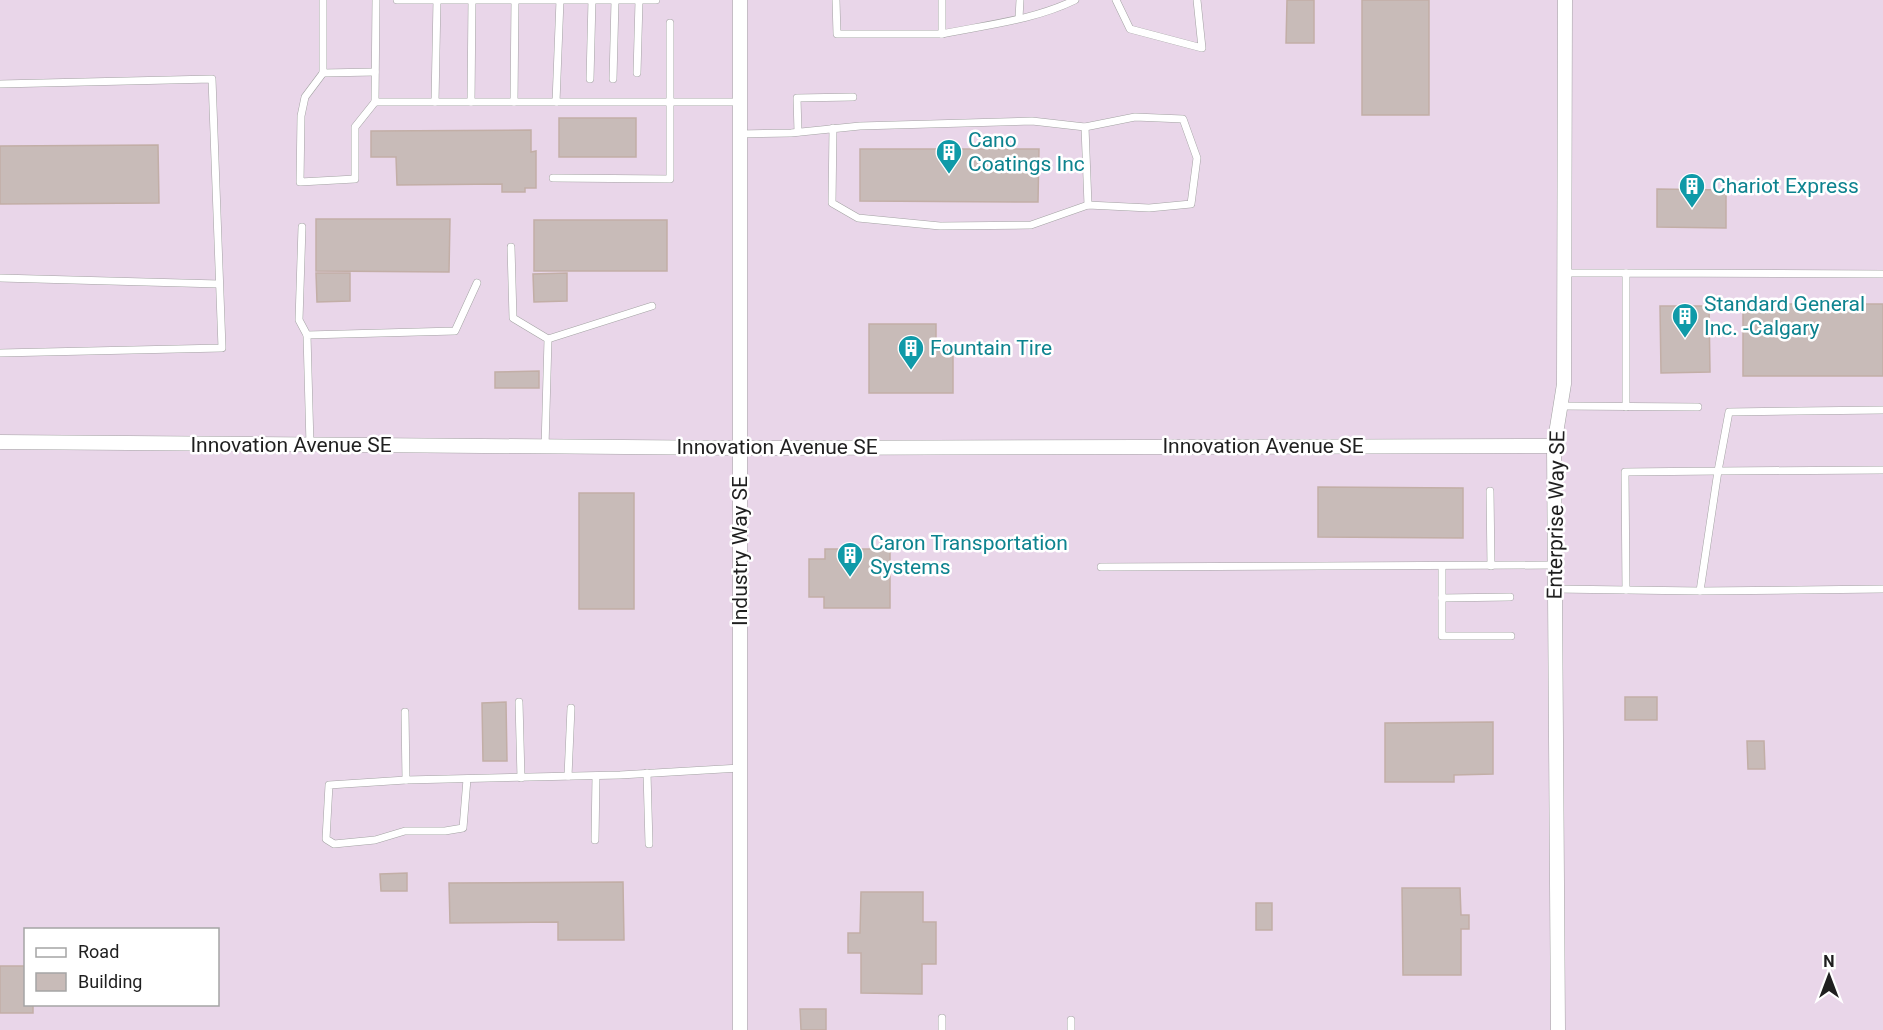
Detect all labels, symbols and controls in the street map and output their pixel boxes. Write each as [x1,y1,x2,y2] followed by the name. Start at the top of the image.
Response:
[968,128,1085,176] place label: Cano Coatings Inc
[934,137,964,175] building icon: Cano Coatings Inc
[1677,171,1707,209] building icon: Chariot Express
[1712,174,1859,198] place label: Chariot Express
[1704,292,1865,340] place label: Standard General Inc. -Calgary
[1670,301,1700,339] building icon: Standard General Inc. -Calgary
[896,333,926,371] building icon: Fountain Tire
[930,336,1052,360] place label: Fountain Tire
[1543,430,1569,600] street label: Enterprise Way SE
[190,433,392,457] street label: Innovation Avenue SE
[1162,434,1364,458] street label: Innovation Avenue SE
[676,435,878,459] street label: Innovation Avenue SE
[728,476,752,626] street label: Industry Way SE
[870,531,1068,579] place label: Caron Transportation Systems
[835,540,865,578] building icon: Caron Transportation Systems
[24,928,219,1006] legend
[78,941,119,962] text: Road
[1799,946,1859,1006] north arrow
[1823,952,1835,971] text: N
[78,971,142,992] text: Building

